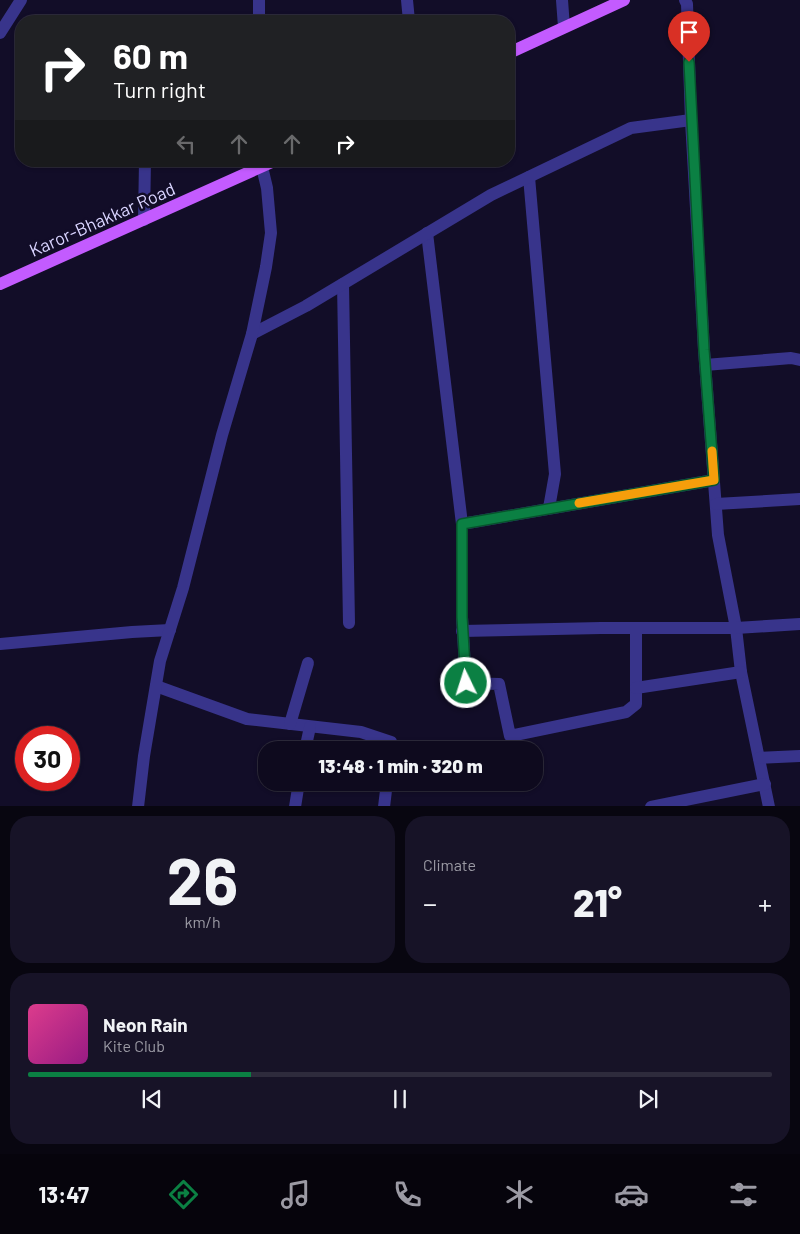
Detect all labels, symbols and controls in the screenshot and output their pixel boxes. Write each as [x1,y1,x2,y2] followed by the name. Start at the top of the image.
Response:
[668,11,710,62] pin
[675,18,703,46] icon: arrive
[113,34,188,76] text: 60 m
[30,35,95,100] icon: right
[113,76,206,102] text: Turn right
[172,130,200,158] icon: left
[225,130,253,158] icon: ahead
[278,130,306,158] icon: ahead
[331,130,359,158] icon: right
[26,177,178,261] street label: Karor-Bhakkar Road
[439,656,491,708] position arrow
[15,726,80,791] speed limit sign: 30
[318,754,483,777] text: 13:48 · 1 min · 320 m
[167,840,238,918] text: 26
[423,855,476,874] text: Climate
[573,879,622,925] text: 21°
[423,886,437,920] text: −
[758,886,772,920] text: +
[184,912,221,931] text: km/h
[103,1013,188,1036] text: Neon Rain
[103,1036,165,1055] text: Kite Club
[138,1085,166,1113] icon: previous
[386,1085,414,1113] icon: pause
[634,1085,662,1113] icon: next
[166,1177,201,1212] icon: directions
[278,1177,313,1212] icon: music
[390,1177,425,1212] icon: phone
[502,1177,537,1212] icon: climate
[614,1177,649,1212] icon: car
[726,1177,761,1212] icon: filters
[39,1181,89,1207] text: 13:47

